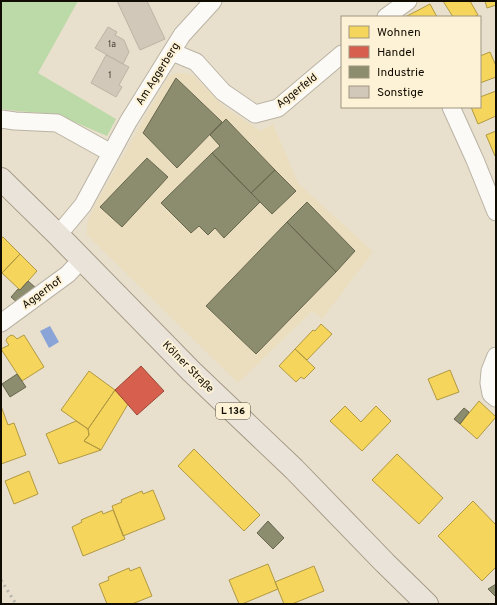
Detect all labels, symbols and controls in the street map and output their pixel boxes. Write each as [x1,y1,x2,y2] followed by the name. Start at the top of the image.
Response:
[341,16,481,108] legend
[377,25,421,41] text: Wohnen
[108,39,116,50] house number: 1a
[133,40,183,108] street label: Am Aggerberg
[377,45,415,61] text: Handel
[377,65,425,81] text: Industrie
[108,70,112,81] house number: 1
[274,71,320,111] street label: Aggerfeld
[377,85,423,101] text: Sonstige
[19,274,65,312] street label: Aggerhof
[159,338,217,396] street label: Kölner Straße
[216,403,250,419] road number: L 136

